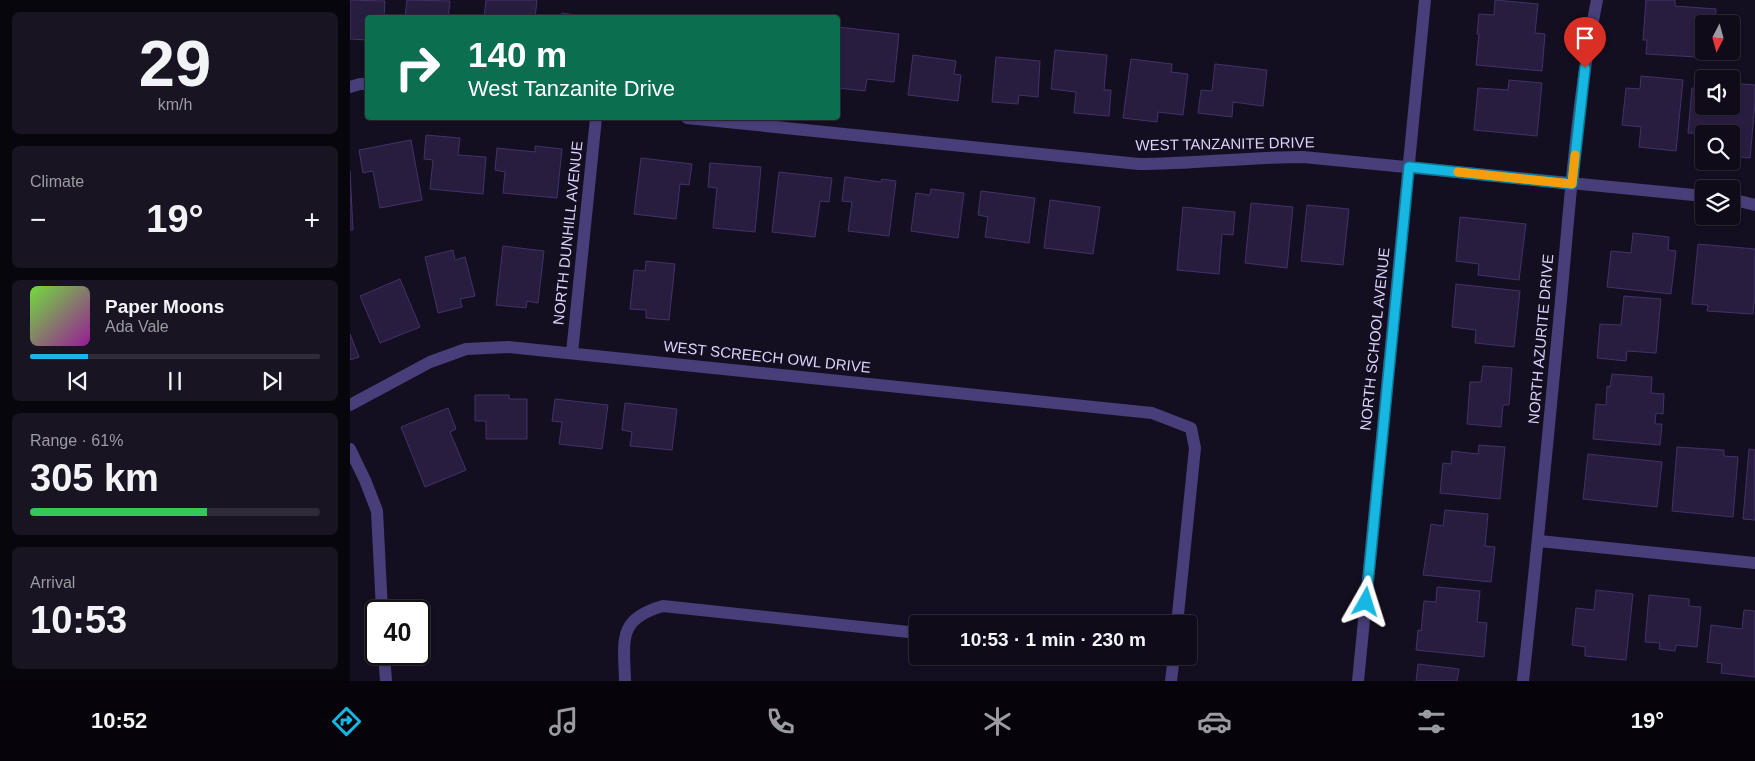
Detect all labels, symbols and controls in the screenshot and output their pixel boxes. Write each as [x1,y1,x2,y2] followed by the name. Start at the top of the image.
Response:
[1695,15,1740,60] north arrow
[1695,15,1740,225] map controls
[1564,17,1606,68] pin
[1571,24,1599,52] icon: arrive
[139,27,211,100] text: 29
[385,35,450,100] icon: right
[468,35,567,74] text: 140 m
[1695,70,1740,115] button: sound
[468,76,675,101] text: West Tanzanite Drive
[158,96,192,113] text: km/h
[1695,125,1740,170] button: search
[1135,133,1315,154] street label: WEST TANZANITE DRIVE
[549,140,586,326] street label: NORTH DUNHILL AVENUE
[30,173,84,190] text: Climate
[1695,180,1740,225] button: layers
[146,198,204,240] text: 19°
[30,204,46,235] text: −
[304,204,320,235] text: +
[1356,247,1393,431] street label: NORTH SCHOOL AVENUE
[1525,253,1556,425] street label: NORTH AZURITE DRIVE
[105,296,224,317] text: Paper Moons
[105,318,169,335] text: Ada Vale
[663,337,872,376] street label: WEST SCREECH OWL DRIVE
[64,367,92,395] icon: previous
[161,367,189,395] icon: pause
[258,367,286,395] icon: next
[30,432,123,449] text: Range · 61%
[30,457,159,499] text: 305 km
[30,574,75,591] text: Arrival
[1339,575,1391,627] position arrow
[30,599,127,641] text: 10:53
[365,600,430,665] speed limit sign: 40
[960,629,1146,650] text: 10:53 · 1 min · 230 m
[329,704,364,739] icon: directions
[546,704,581,739] icon: music
[763,704,798,739] icon: phone
[980,704,1015,739] icon: climate
[1197,704,1232,739] icon: car
[1414,704,1449,739] icon: filters
[91,708,147,733] text: 10:52
[1631,708,1664,733] text: 19°

